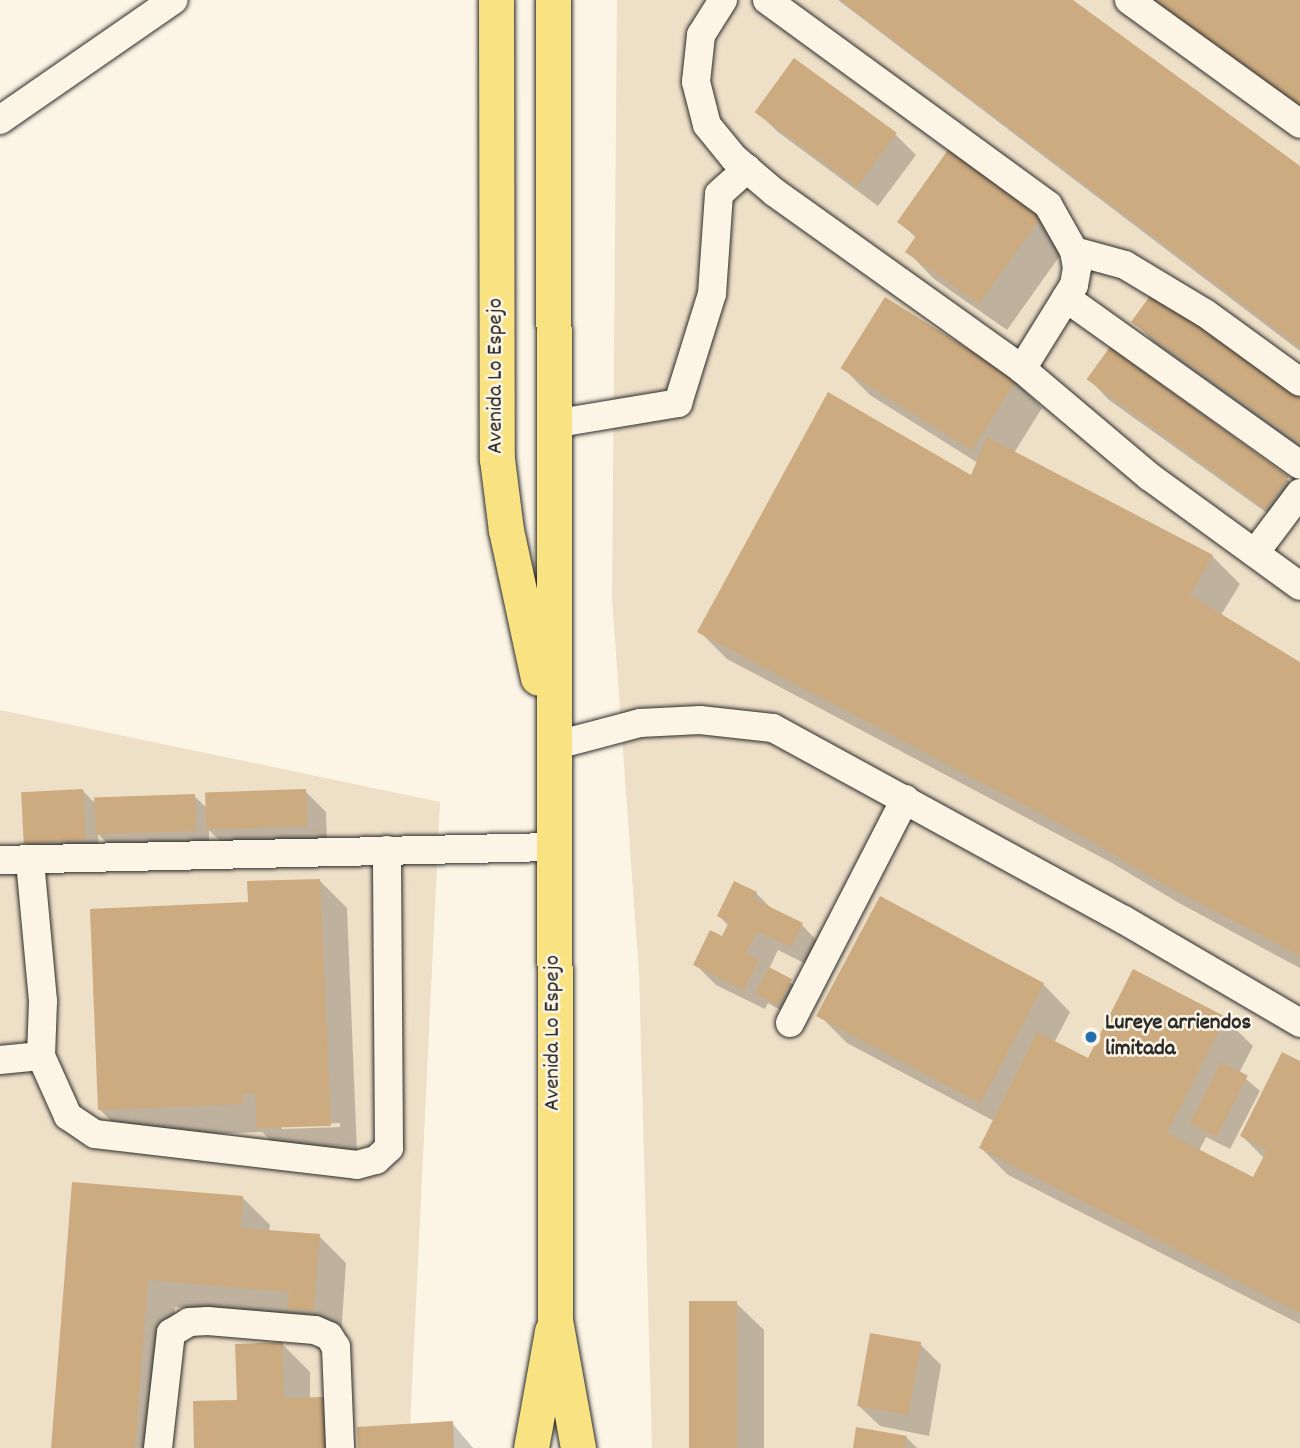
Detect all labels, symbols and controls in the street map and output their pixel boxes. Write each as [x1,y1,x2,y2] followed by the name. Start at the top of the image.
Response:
[483,298,511,454] street label: Avenida Lo Espejo
[540,955,568,1111] street label: Avenida Lo Espejo
[1105,1010,1251,1064] place label: Lureye arriendos limitada
[1083,1029,1099,1045] marker: Lureye arriendos limitada

